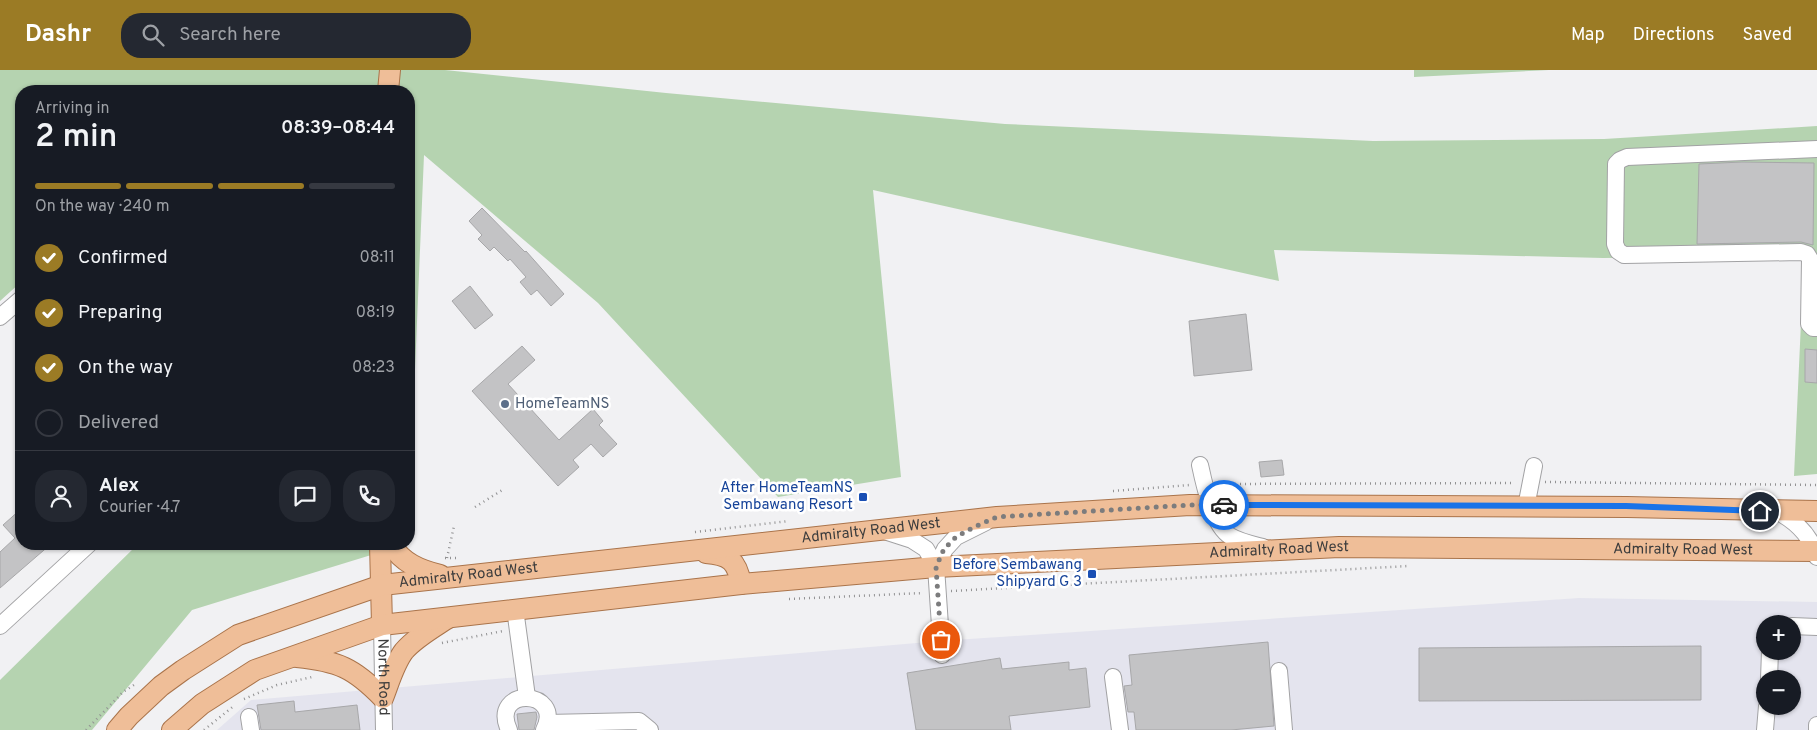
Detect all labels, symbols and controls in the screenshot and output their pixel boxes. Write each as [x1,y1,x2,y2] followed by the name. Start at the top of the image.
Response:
[121,13,471,58] search box
[25,20,91,50] text: Dashr
[139,21,167,49] icon: search
[179,23,281,47] text: Search here
[1571,24,1605,47] text: Map
[1633,24,1715,47] text: Directions
[1743,24,1792,47] text: Saved
[35,99,110,119] text: Arriving in
[281,116,395,140] text: 08:39–08:44
[35,118,117,158] text: 2 min
[35,197,170,217] text: On the way · 240 m
[35,244,63,272] icon: check
[78,246,168,270] text: Confirmed
[359,248,395,268] text: 08:11
[35,299,63,327] icon: check
[78,301,162,325] text: Preparing
[356,303,395,323] text: 08:19
[35,354,63,382] icon: check
[78,356,173,380] text: On the way
[352,358,395,378] text: 08:23
[515,395,610,414] place label: HomeTeamNS
[499,398,511,410] marker: HomeTeamNS
[78,411,159,435] text: Delivered
[35,470,87,522] button: person
[279,470,331,522] button: chat
[343,470,395,522] button: phone
[99,474,139,498] text: Alex
[720,479,853,515] place label: After HomeTeamNS Sembawang Resort
[1199,480,1249,530] courier
[1739,490,1781,532] pin
[857,491,869,503] marker: After HomeTeamNS Sembawang Resort
[1210,491,1238,519] icon: car
[1746,497,1774,525] icon: home
[99,498,180,518] text: Courier · 4.7
[800,514,942,548] street label: Admiralty Road West
[1209,537,1349,563] street label: Admiralty Road West
[1613,540,1753,560] street label: Admiralty Road West
[952,556,1082,592] place label: Before Sembawang Shipyard G 3
[398,558,539,593] street label: Admiralty Road West
[1086,568,1098,580] marker: Before Sembawang Shipyard G 3
[1756,615,1801,715] map controls
[1756,615,1801,660] button: +
[920,619,962,661] pin
[927,626,955,654] icon: bag
[373,638,393,716] street label: North Road
[1756,670,1801,715] button: −

